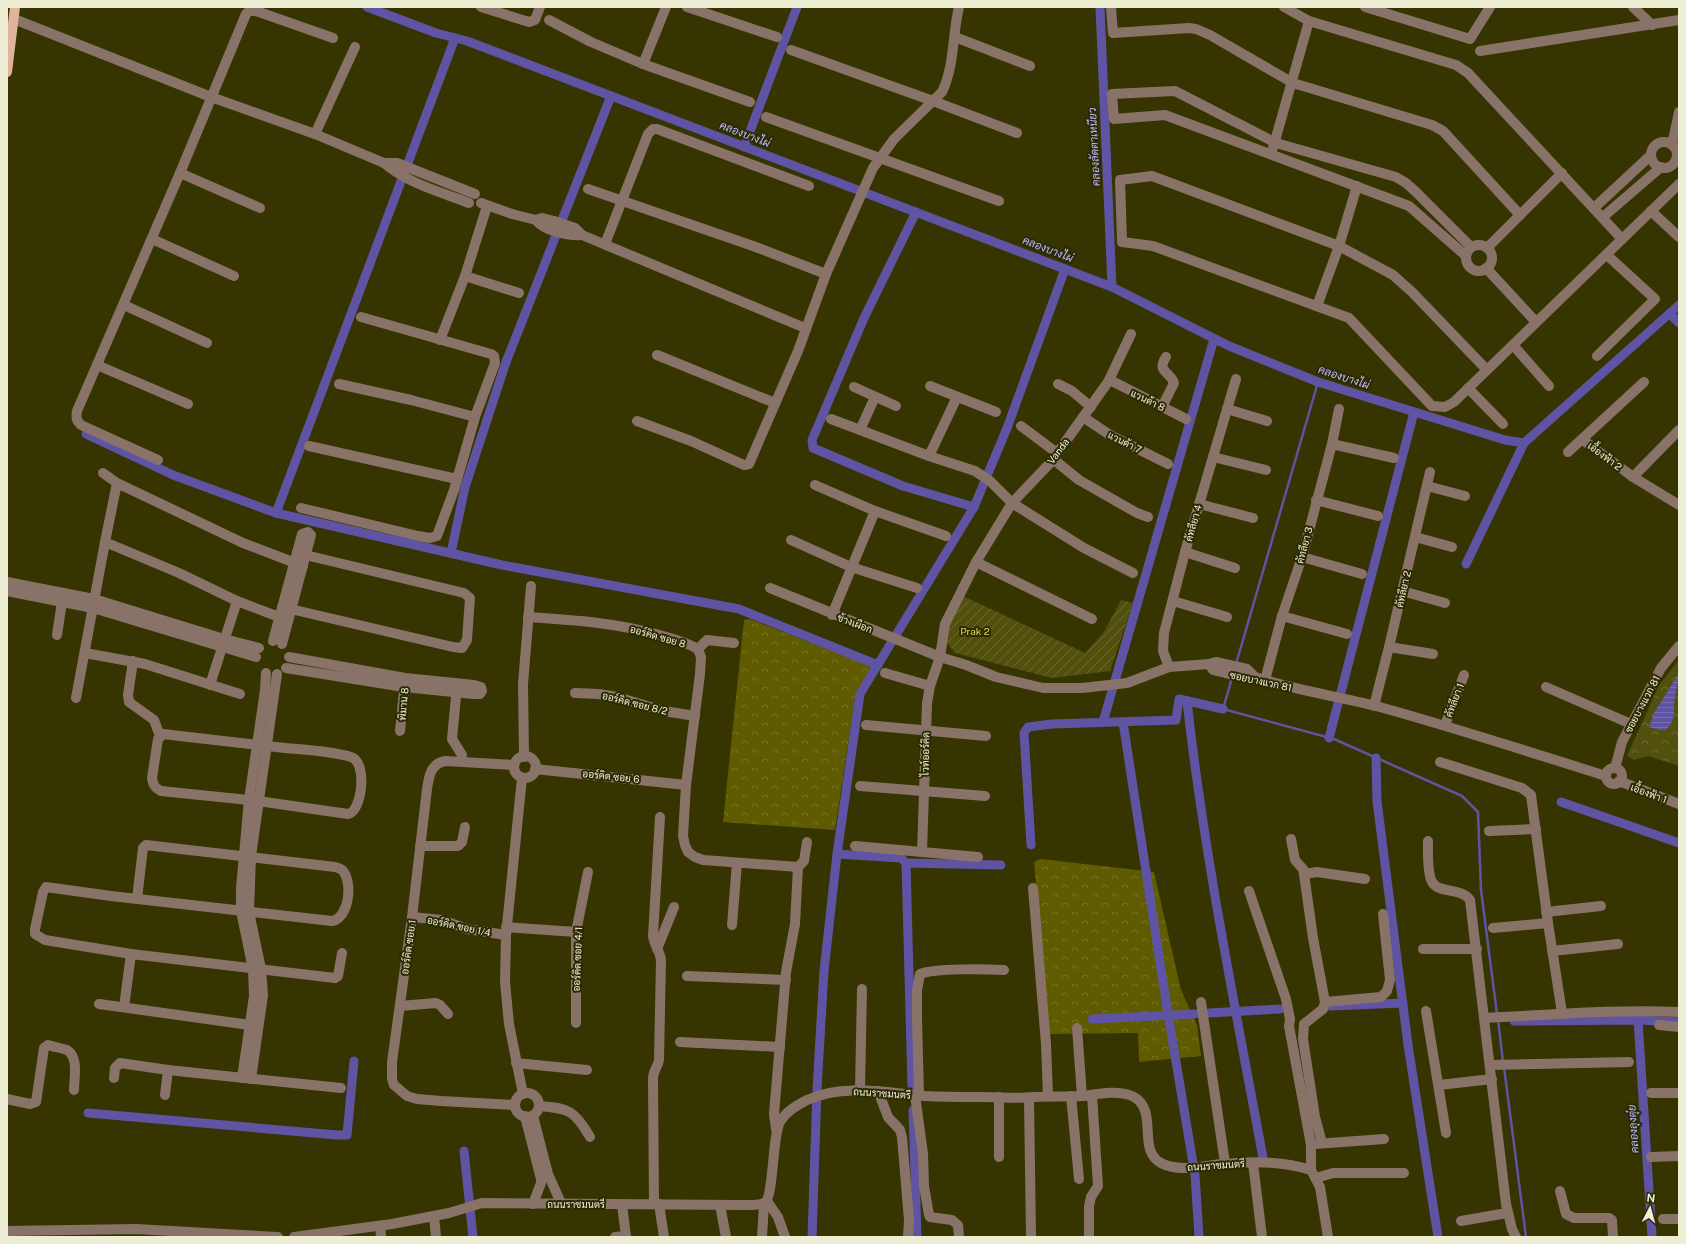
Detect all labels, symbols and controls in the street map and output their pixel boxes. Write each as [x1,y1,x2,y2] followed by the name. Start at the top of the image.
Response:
[1084,107,1102,187] water label: คลองลัดตาเหนียว
[718,117,774,149] water label: คลองบางไผ่
[1021,232,1077,264] water label: คลองบางไผ่
[1317,361,1373,391] water label: คลองบางไผ่
[1129,387,1167,413] street label: แวนด้า 8
[1106,428,1144,456] street label: แวนด้า 7
[1044,436,1072,466] street label: Vanda
[1585,437,1626,473] street label: เอื้องฟ้า 2
[1182,503,1204,543] street label: คัทลียา 4
[1293,525,1315,565] street label: คัทลียา 3
[1393,569,1413,609] street label: คัทลียา 2
[836,611,874,635] street label: ช้างเผือก
[629,621,688,650] street label: ออร์คิด ซอย 8
[960,625,990,637] park label: Prak 2
[1229,669,1293,693] street label: ซอยบางแวก 81
[1622,673,1662,735] street label: ซอยบางแวก 81
[1442,681,1466,719] street label: คัทลียา 1
[396,687,410,721] street label: พิมาน 8
[601,688,669,717] street label: ออร์คิด ซอย 8/2
[918,732,931,777] street label: ไวท์ออร์คิด
[582,766,640,785] street label: ออร์คิด ซอย 6
[1629,778,1670,805] street label: เอื้องฟ้า 1
[426,912,492,939] street label: ออร์คิด ซอย 1/4
[397,919,418,975] street label: ออร์คิด ซอย 1
[569,926,584,992] street label: ออร์คิด ซอย 4/1
[853,1085,911,1101] street label: ถนนราชมนตรี
[1624,1103,1644,1154] water label: คลองลุงตุ๋ย
[1187,1157,1245,1173] street label: ถนนราชมนตรี
[1630,1188,1670,1228] north arrow
[1646,1192,1656,1204] text: N
[547,1198,605,1210] street label: ถนนราชมนตรี

